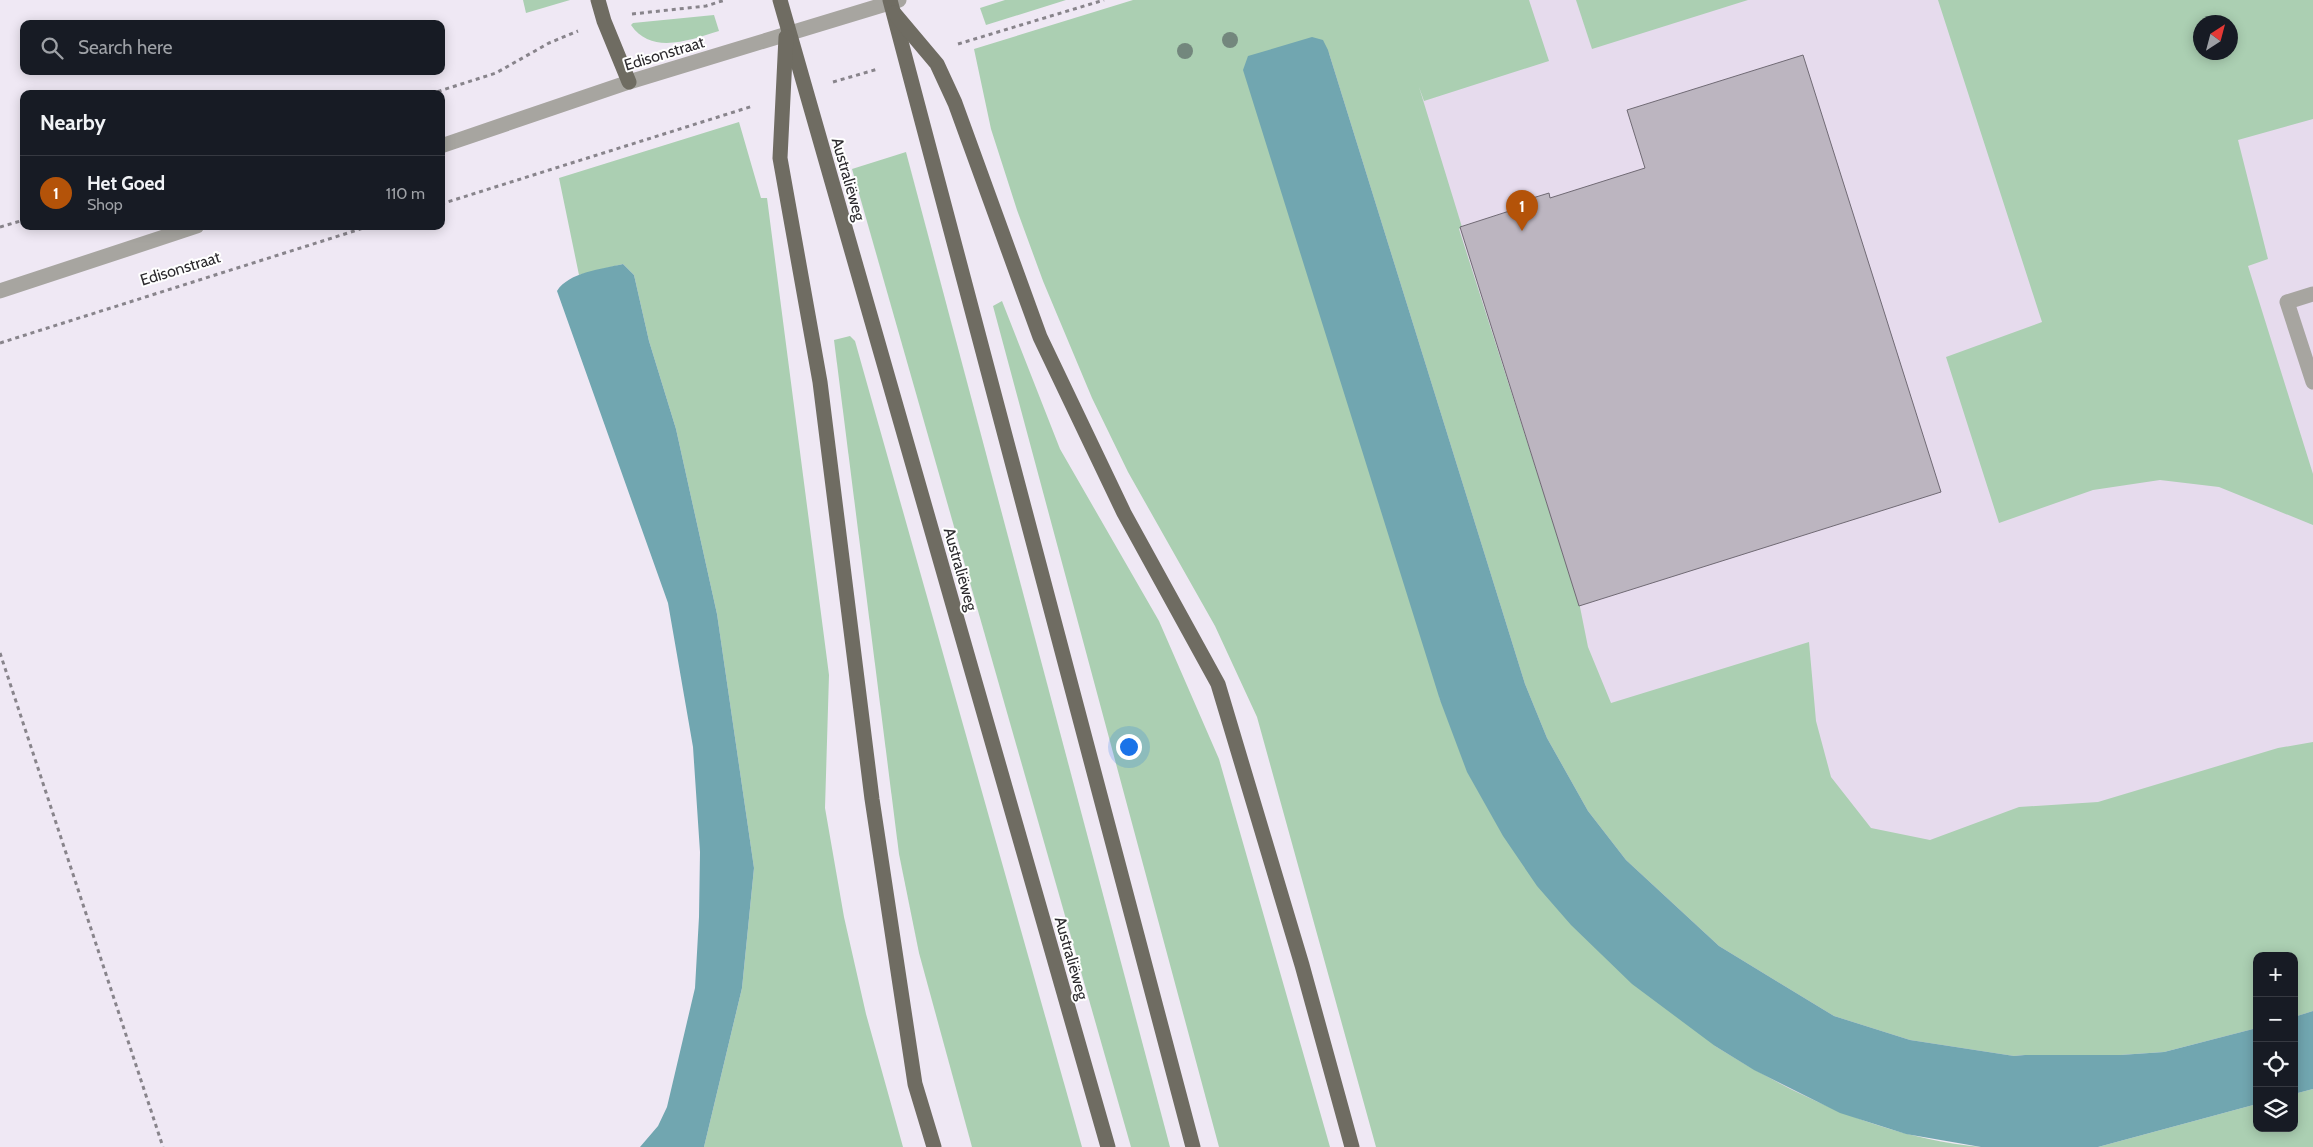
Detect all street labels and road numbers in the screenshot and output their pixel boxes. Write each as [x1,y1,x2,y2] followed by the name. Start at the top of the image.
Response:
[622,32,707,75] street label: Edisonstraat
[828,135,870,224] street label: Australiëweg
[138,247,223,290] street label: Edisonstraat
[940,525,982,614] street label: Australiëweg
[1051,914,1093,1003] street label: Australiëweg

